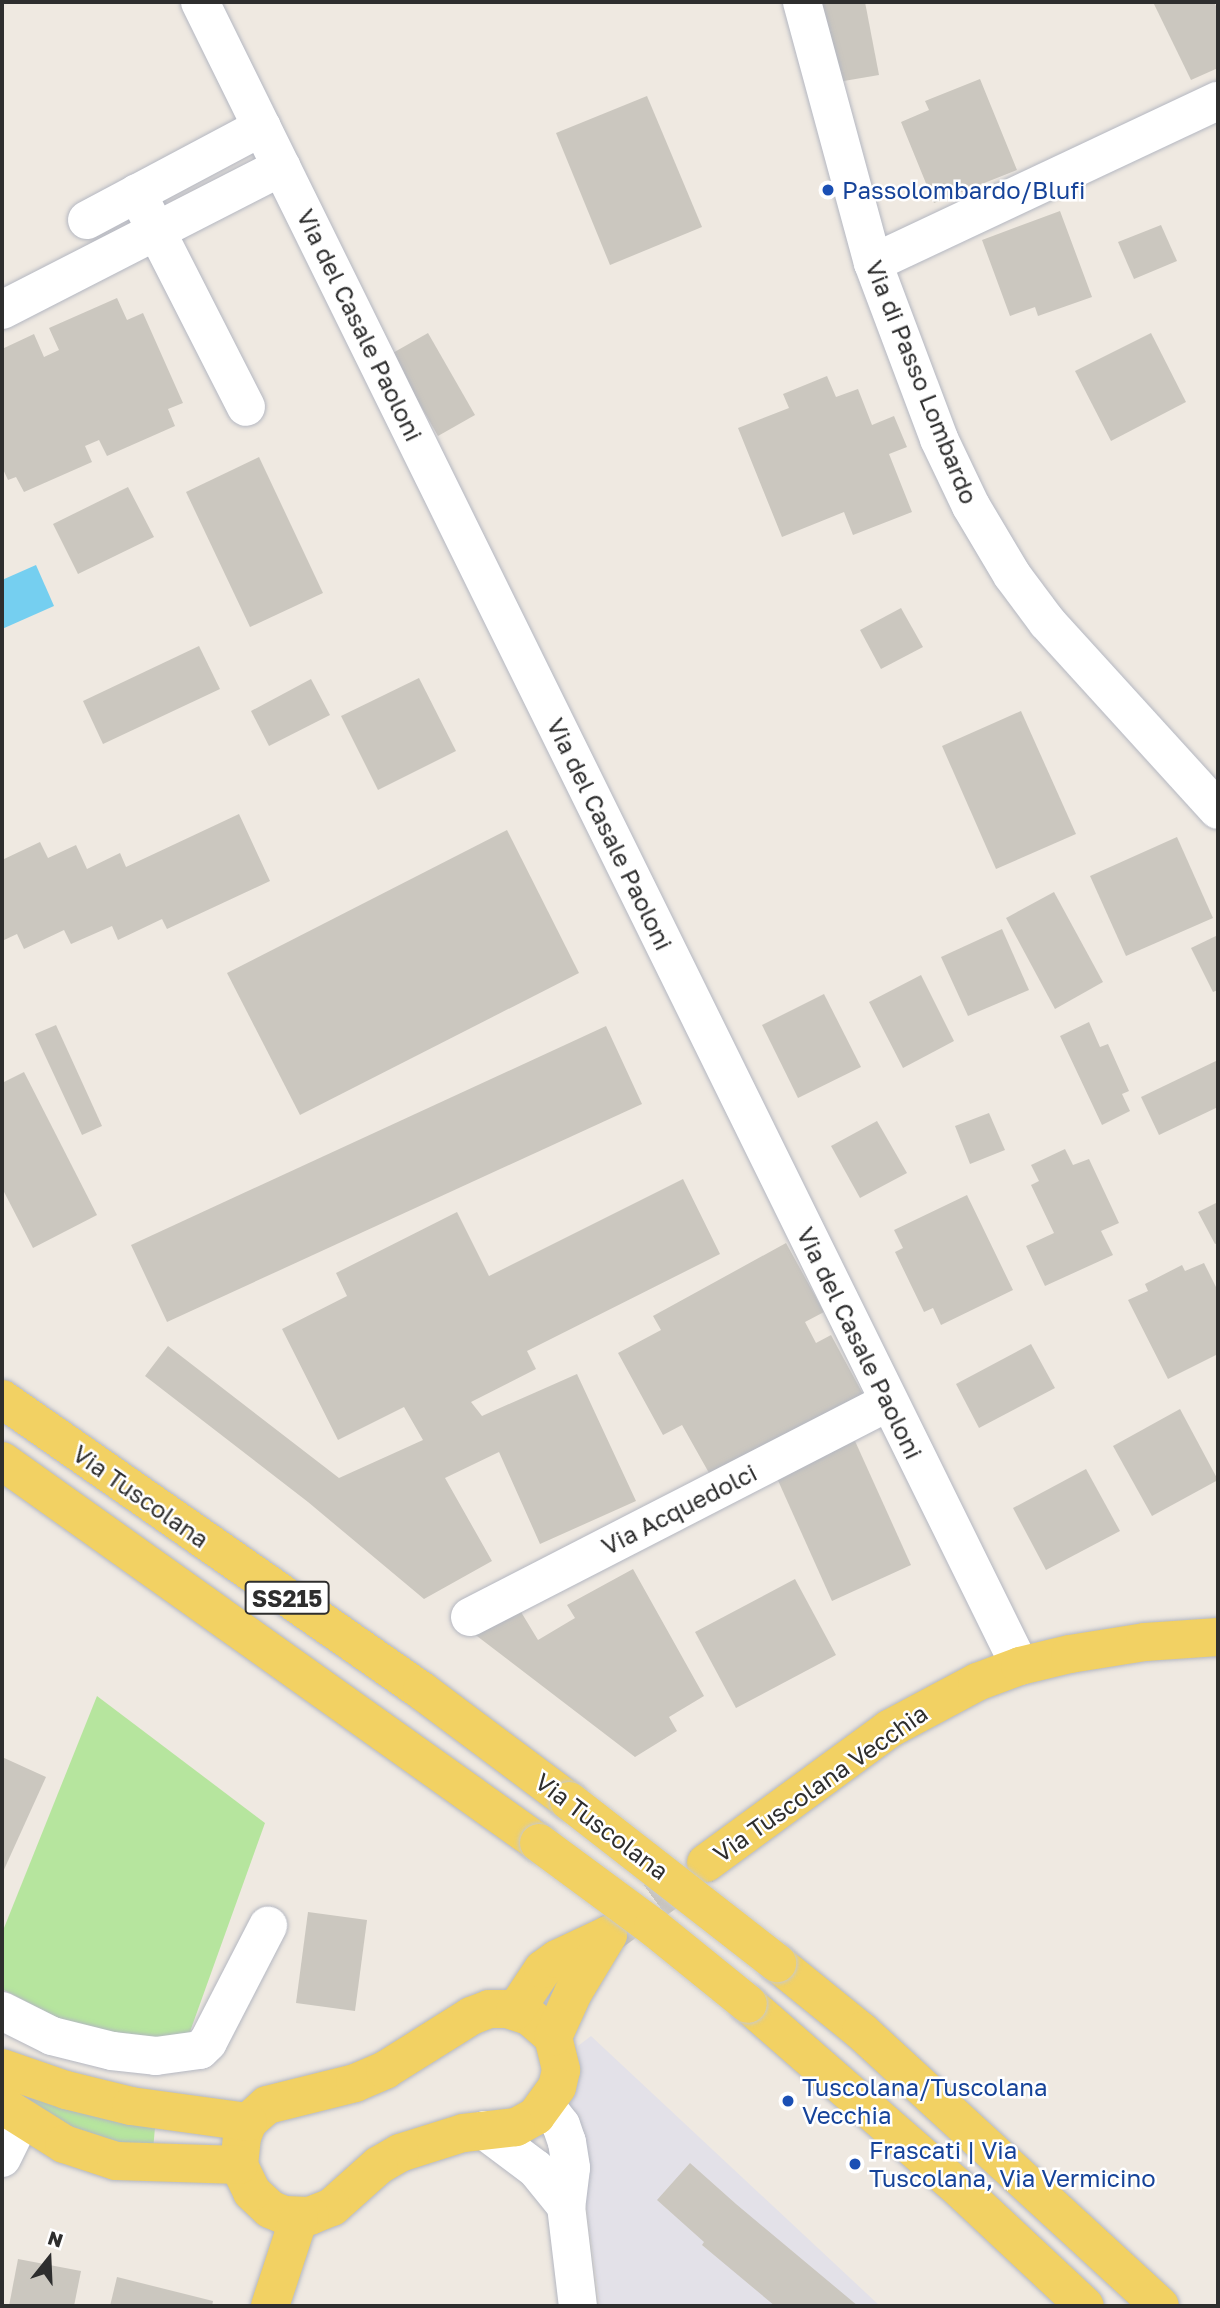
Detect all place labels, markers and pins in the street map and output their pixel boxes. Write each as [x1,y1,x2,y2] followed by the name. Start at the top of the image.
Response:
[842,176,1086,204] place label: Passolombardo/Blufi
[820,182,836,198] marker: Passolombardo/Blufi
[802,2073,1048,2129] place label: Tuscolana/Tuscolana Vecchia
[780,2093,796,2109] marker: Tuscolana/Tuscolana Vecchia
[869,2136,1156,2192] place label: Frascati | Via Tuscolana, Via Vermicino
[847,2156,863,2172] marker: Frascati | Via Tuscolana, Via Vermicino

